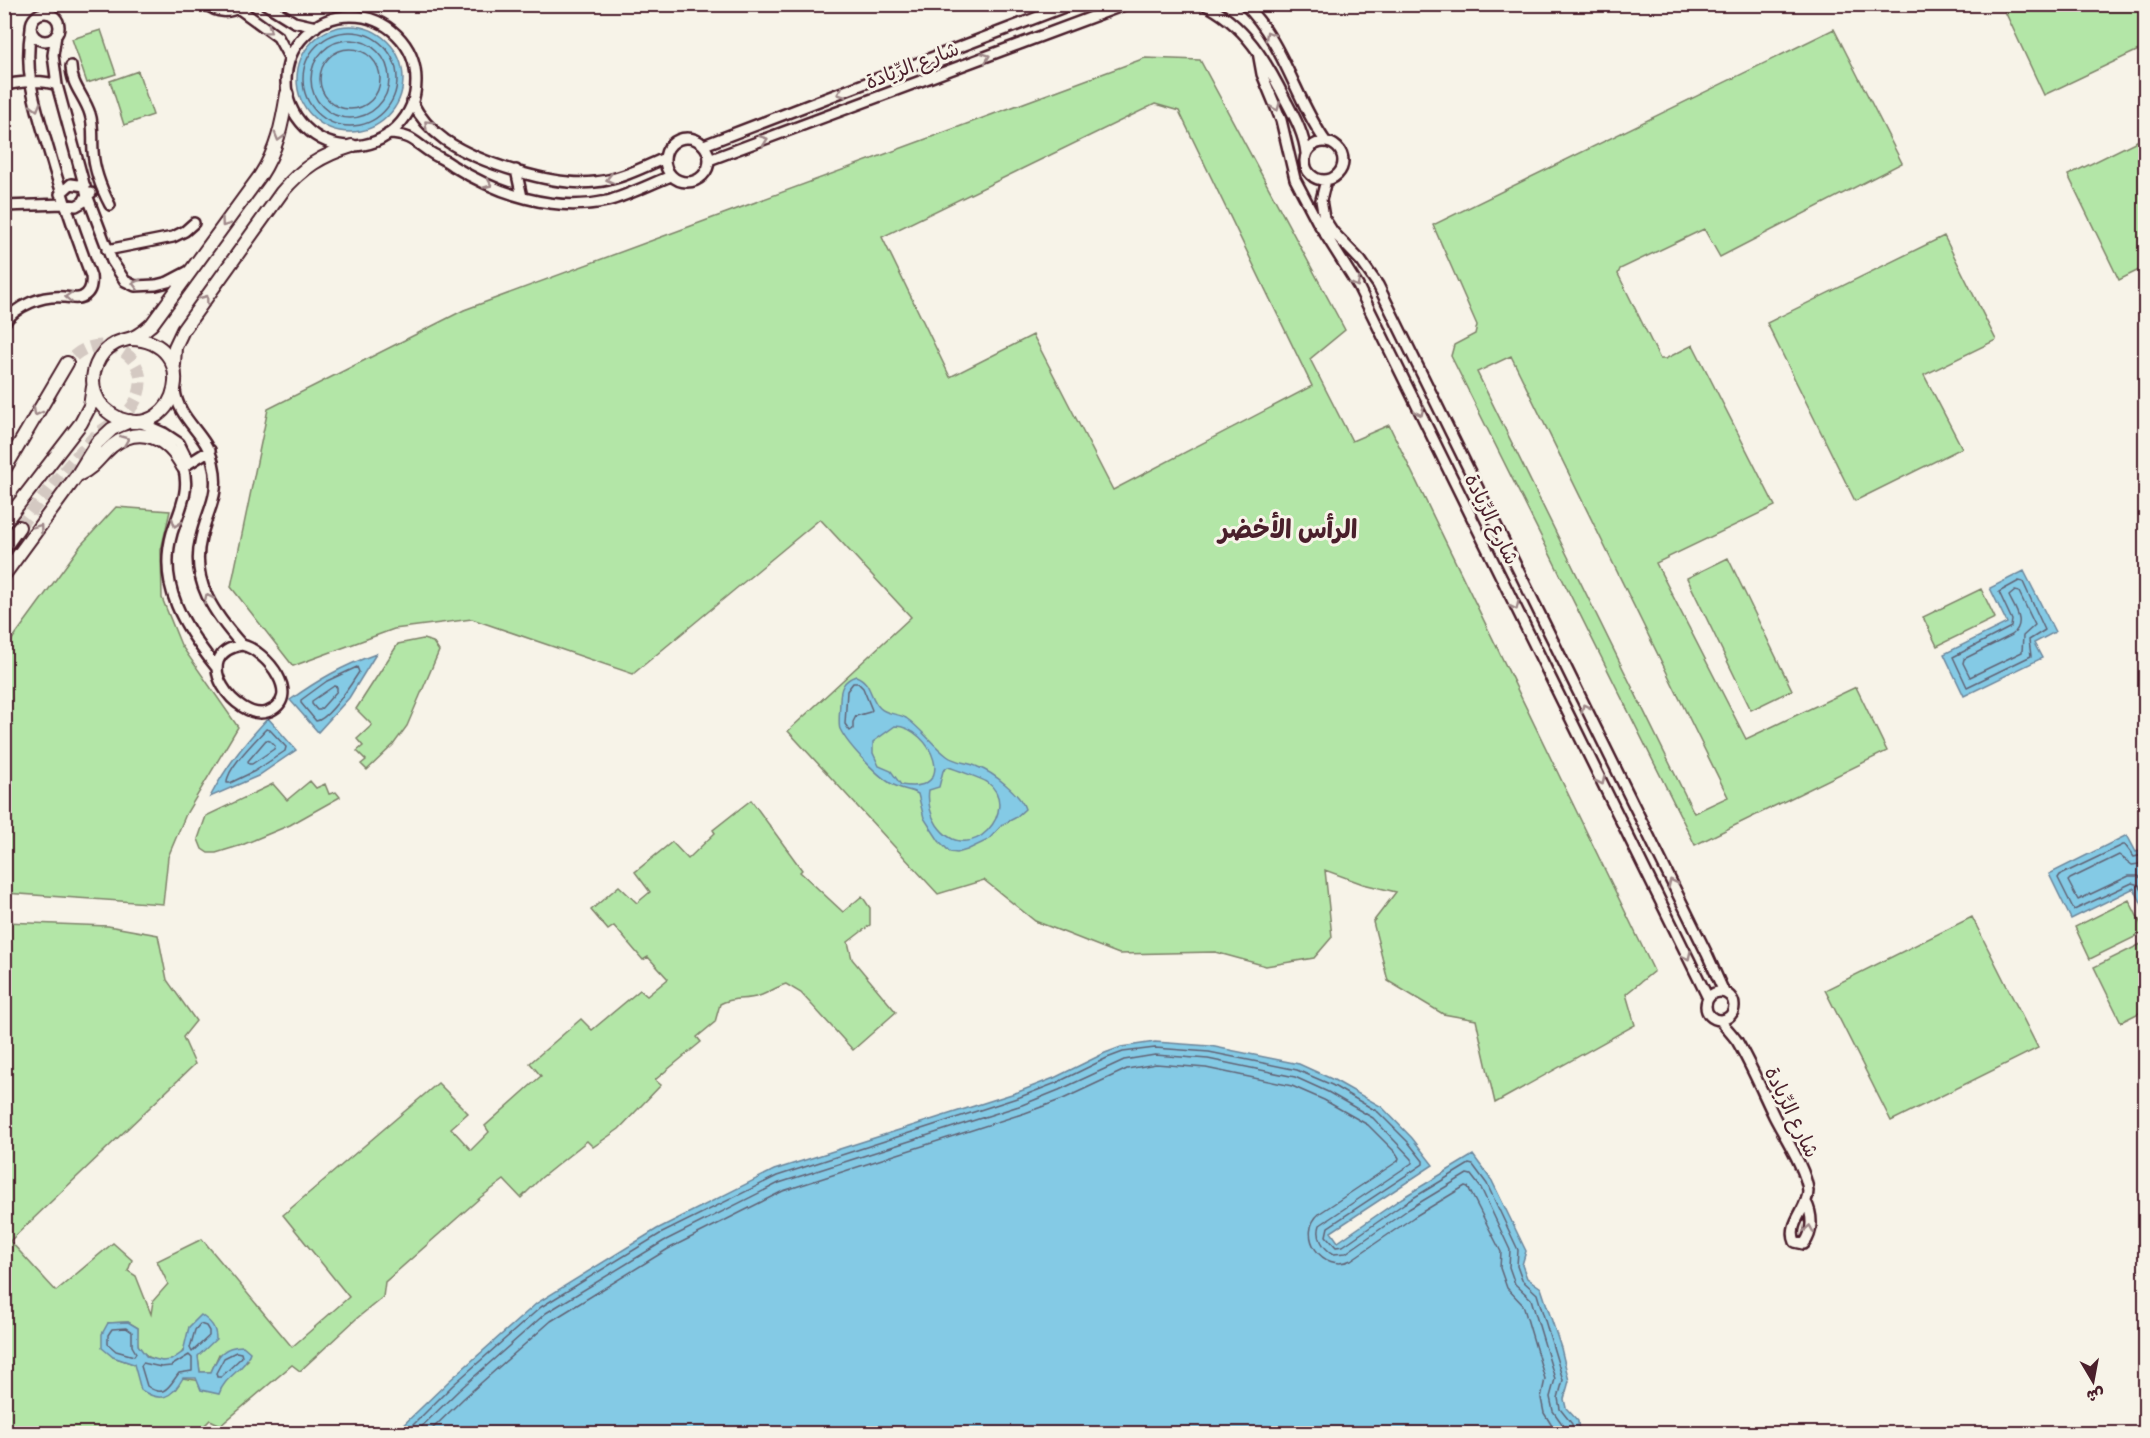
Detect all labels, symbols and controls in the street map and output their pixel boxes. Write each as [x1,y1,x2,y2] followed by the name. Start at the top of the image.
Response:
[261,23,272,34] one-way arrow
[1265,31,1276,41] one-way arrow
[863,39,963,97] street label: شارع الرِّيادة
[980,51,991,64] one-way arrow
[836,86,847,98] one-way arrow
[29,101,41,112] one-way arrow
[1269,101,1281,112] one-way arrow
[424,121,435,131] one-way arrow
[274,131,286,142] one-way arrow
[758,135,769,147] one-way arrow
[605,172,616,184] one-way arrow
[482,177,493,189] one-way arrow
[222,217,233,228] one-way arrow
[1349,277,1360,287] one-way arrow
[131,278,141,291] one-way arrow
[64,291,73,304] one-way arrow
[198,294,209,305] one-way arrow
[33,406,44,417] one-way arrow
[1413,406,1424,416] one-way arrow
[119,435,129,448] one-way arrow
[1457,471,1522,570] street label: شارع الرِّيادة
[1216,511,1357,549] district label: الرأس الأخضر
[170,517,183,528] one-way arrow
[32,524,43,535] one-way arrow
[203,593,215,604] one-way arrow
[1508,599,1520,610] one-way arrow
[1581,703,1593,714] one-way arrow
[1594,774,1606,785] one-way arrow
[1667,878,1679,889] one-way arrow
[1680,949,1692,960] one-way arrow
[1757,1064,1822,1163] street label: شارع الرِّيادة
[1802,1224,1815,1234] one-way arrow
[2063,1351,2123,1411] north arrow
[2085,1381,2105,1403] text: ش

